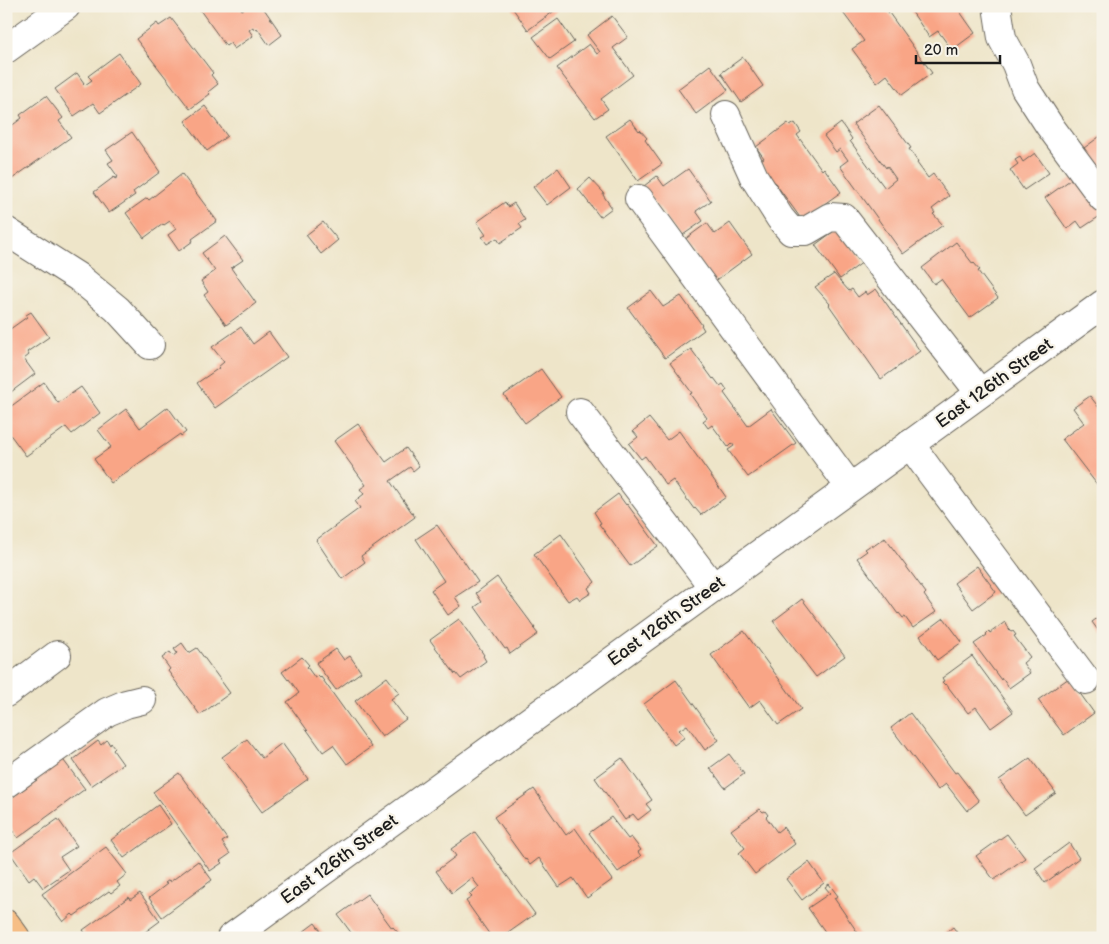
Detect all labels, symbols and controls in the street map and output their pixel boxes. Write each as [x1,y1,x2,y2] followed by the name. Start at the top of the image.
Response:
[916,32,1000,64] scale bar
[924,41,958,60] text: 20 m
[932,334,1057,433] street label: East 126th Street
[604,572,729,671] street label: East 126th Street
[277,810,402,909] street label: East 126th Street

